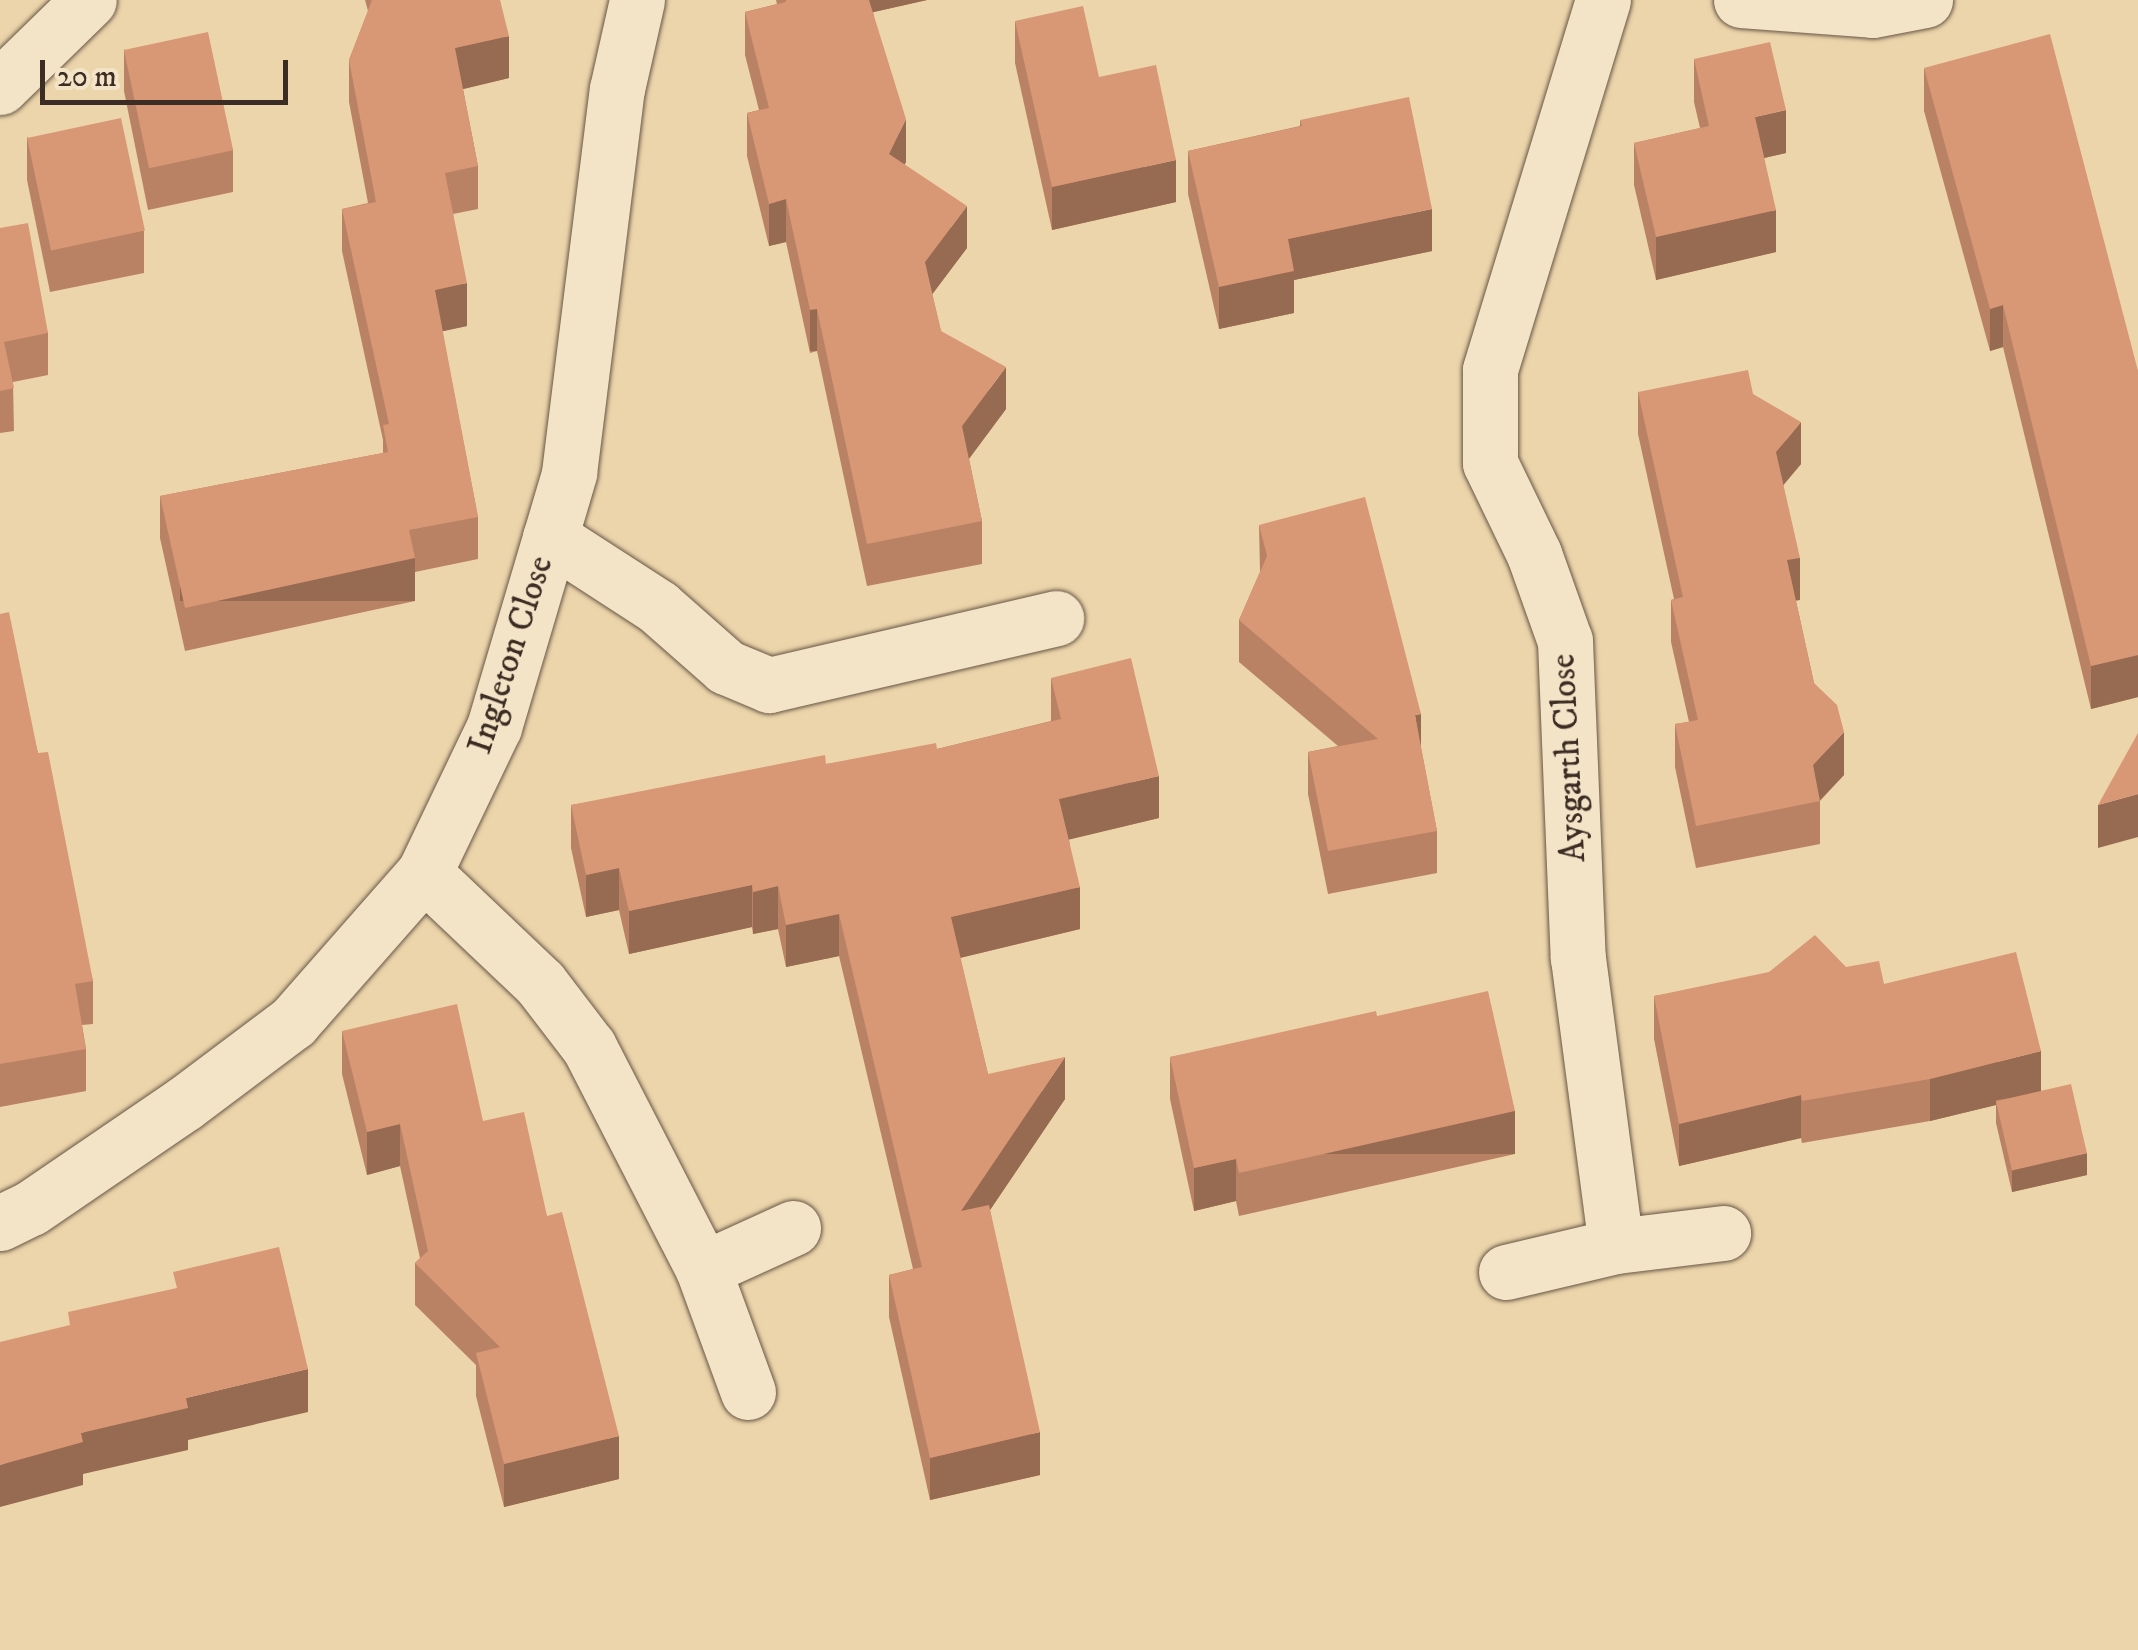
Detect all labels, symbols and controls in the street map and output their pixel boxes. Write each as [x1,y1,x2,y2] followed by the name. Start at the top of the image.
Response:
[45,40,292,102] scale bar
[57,59,117,96] text: 20 m
[459,551,563,759] street label: Ingleton Close
[1543,653,1595,863] street label: Aysgarth Close

